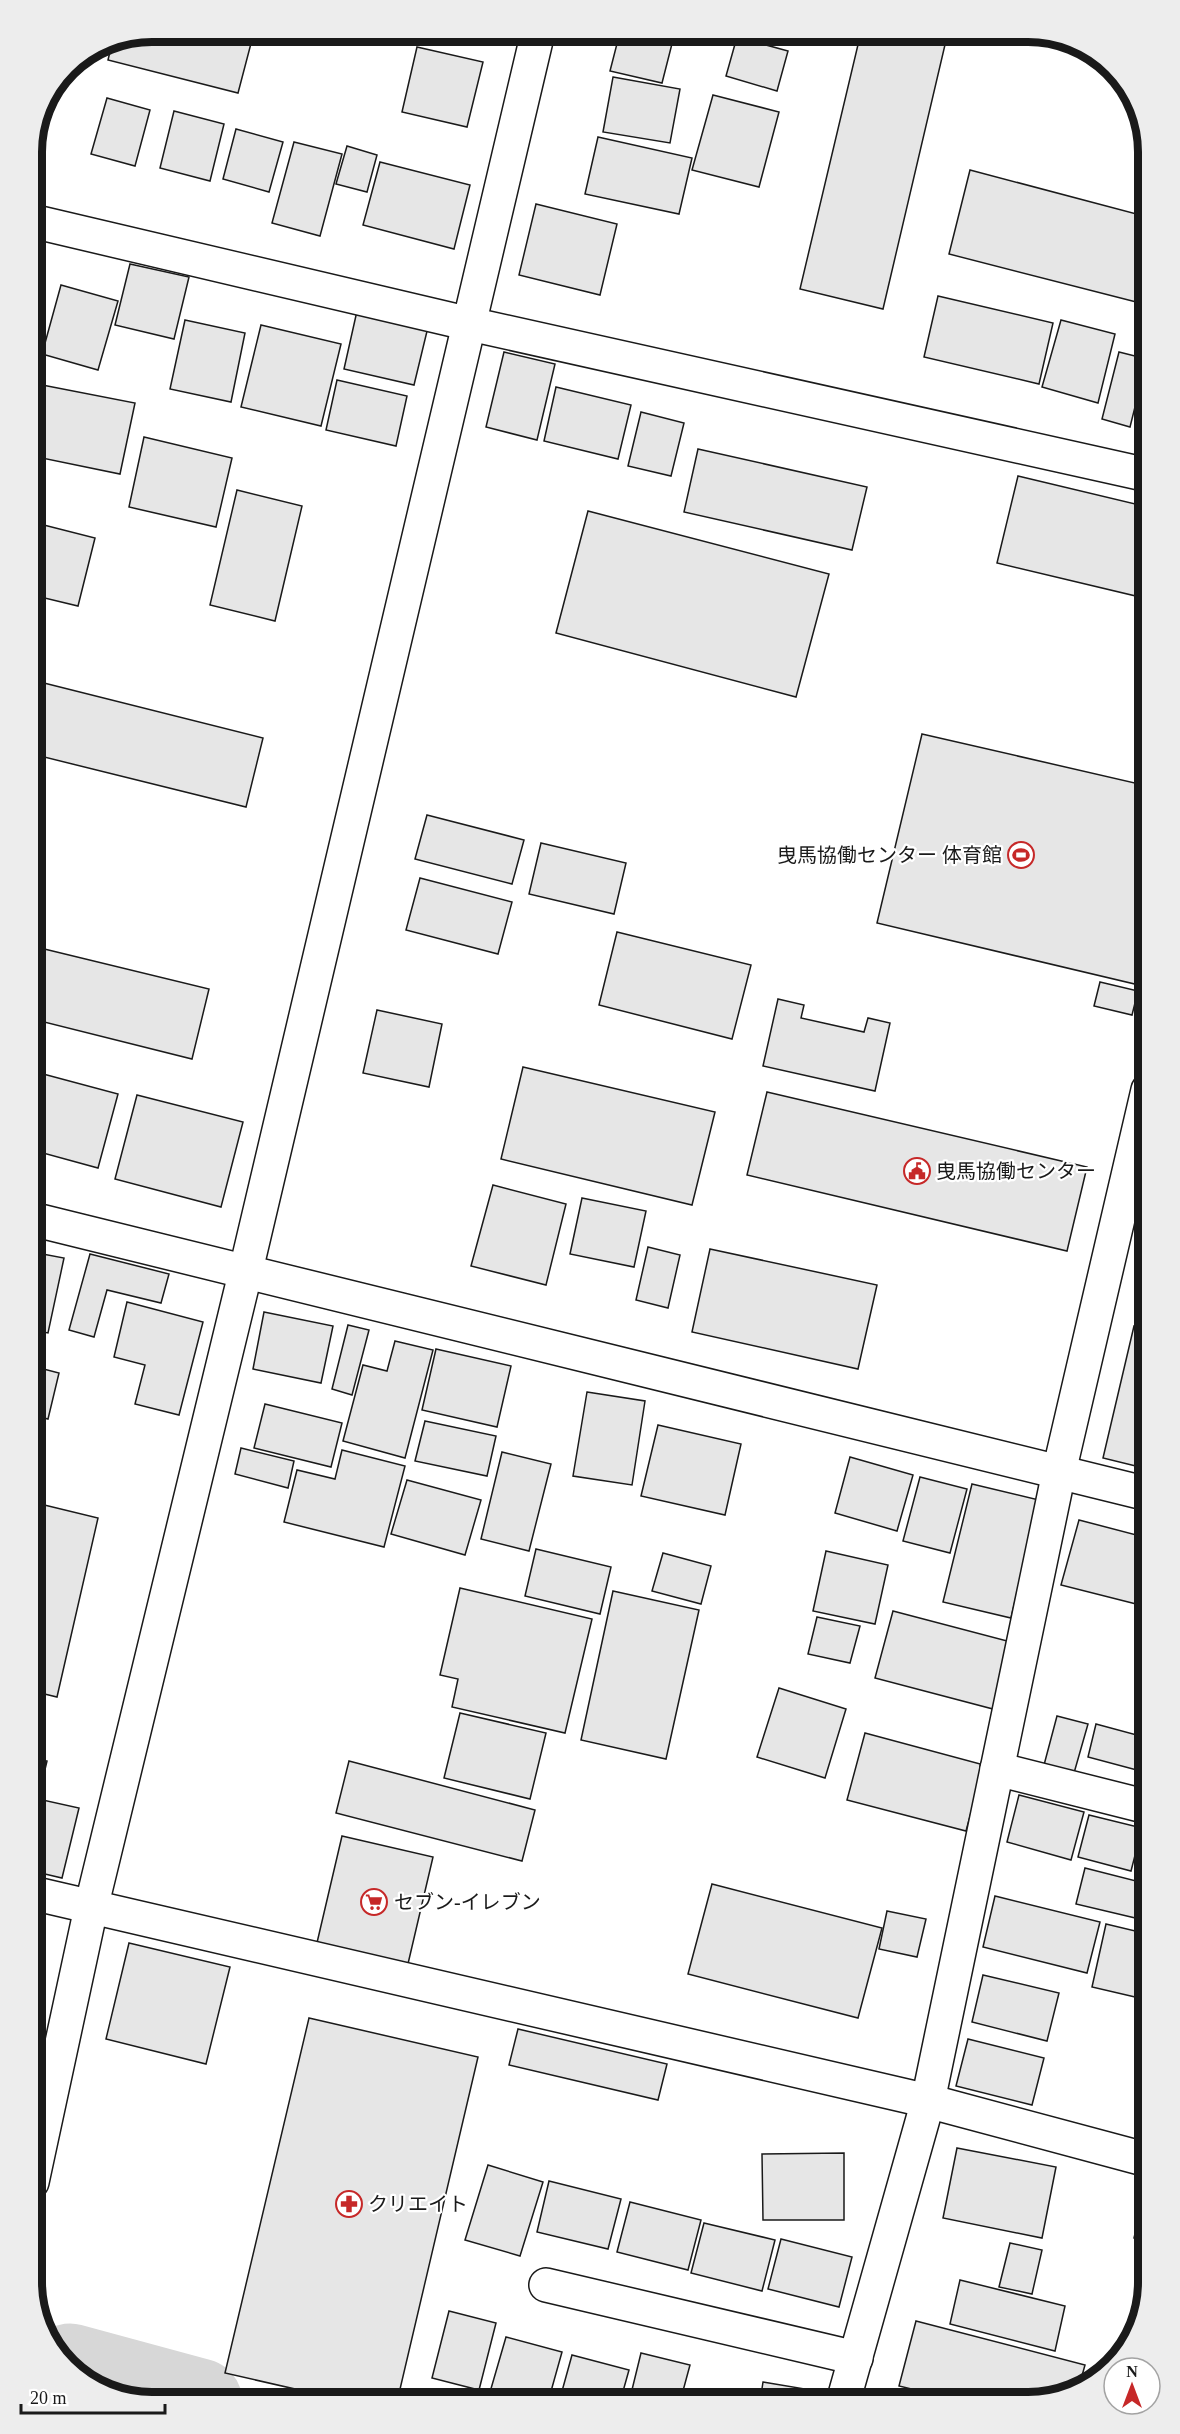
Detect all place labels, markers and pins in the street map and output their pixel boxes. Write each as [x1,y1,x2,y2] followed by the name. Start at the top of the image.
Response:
[1006,840,1036,870] sports icon: 曳馬協働センター 体育館
[777,844,1002,866] place label: 曳馬協働センター 体育館
[902,1156,932,1186] public building icon: 曳馬協働センター
[936,1160,1096,1182] place label: 曳馬協働センター
[359,1887,389,1917] supermarket icon: セブン-イレブン
[394,1891,541,1913] place label: セブン-イレブン
[334,2189,364,2219] pharmacy icon: クリエイト
[368,2193,468,2215] place label: クリエイト

